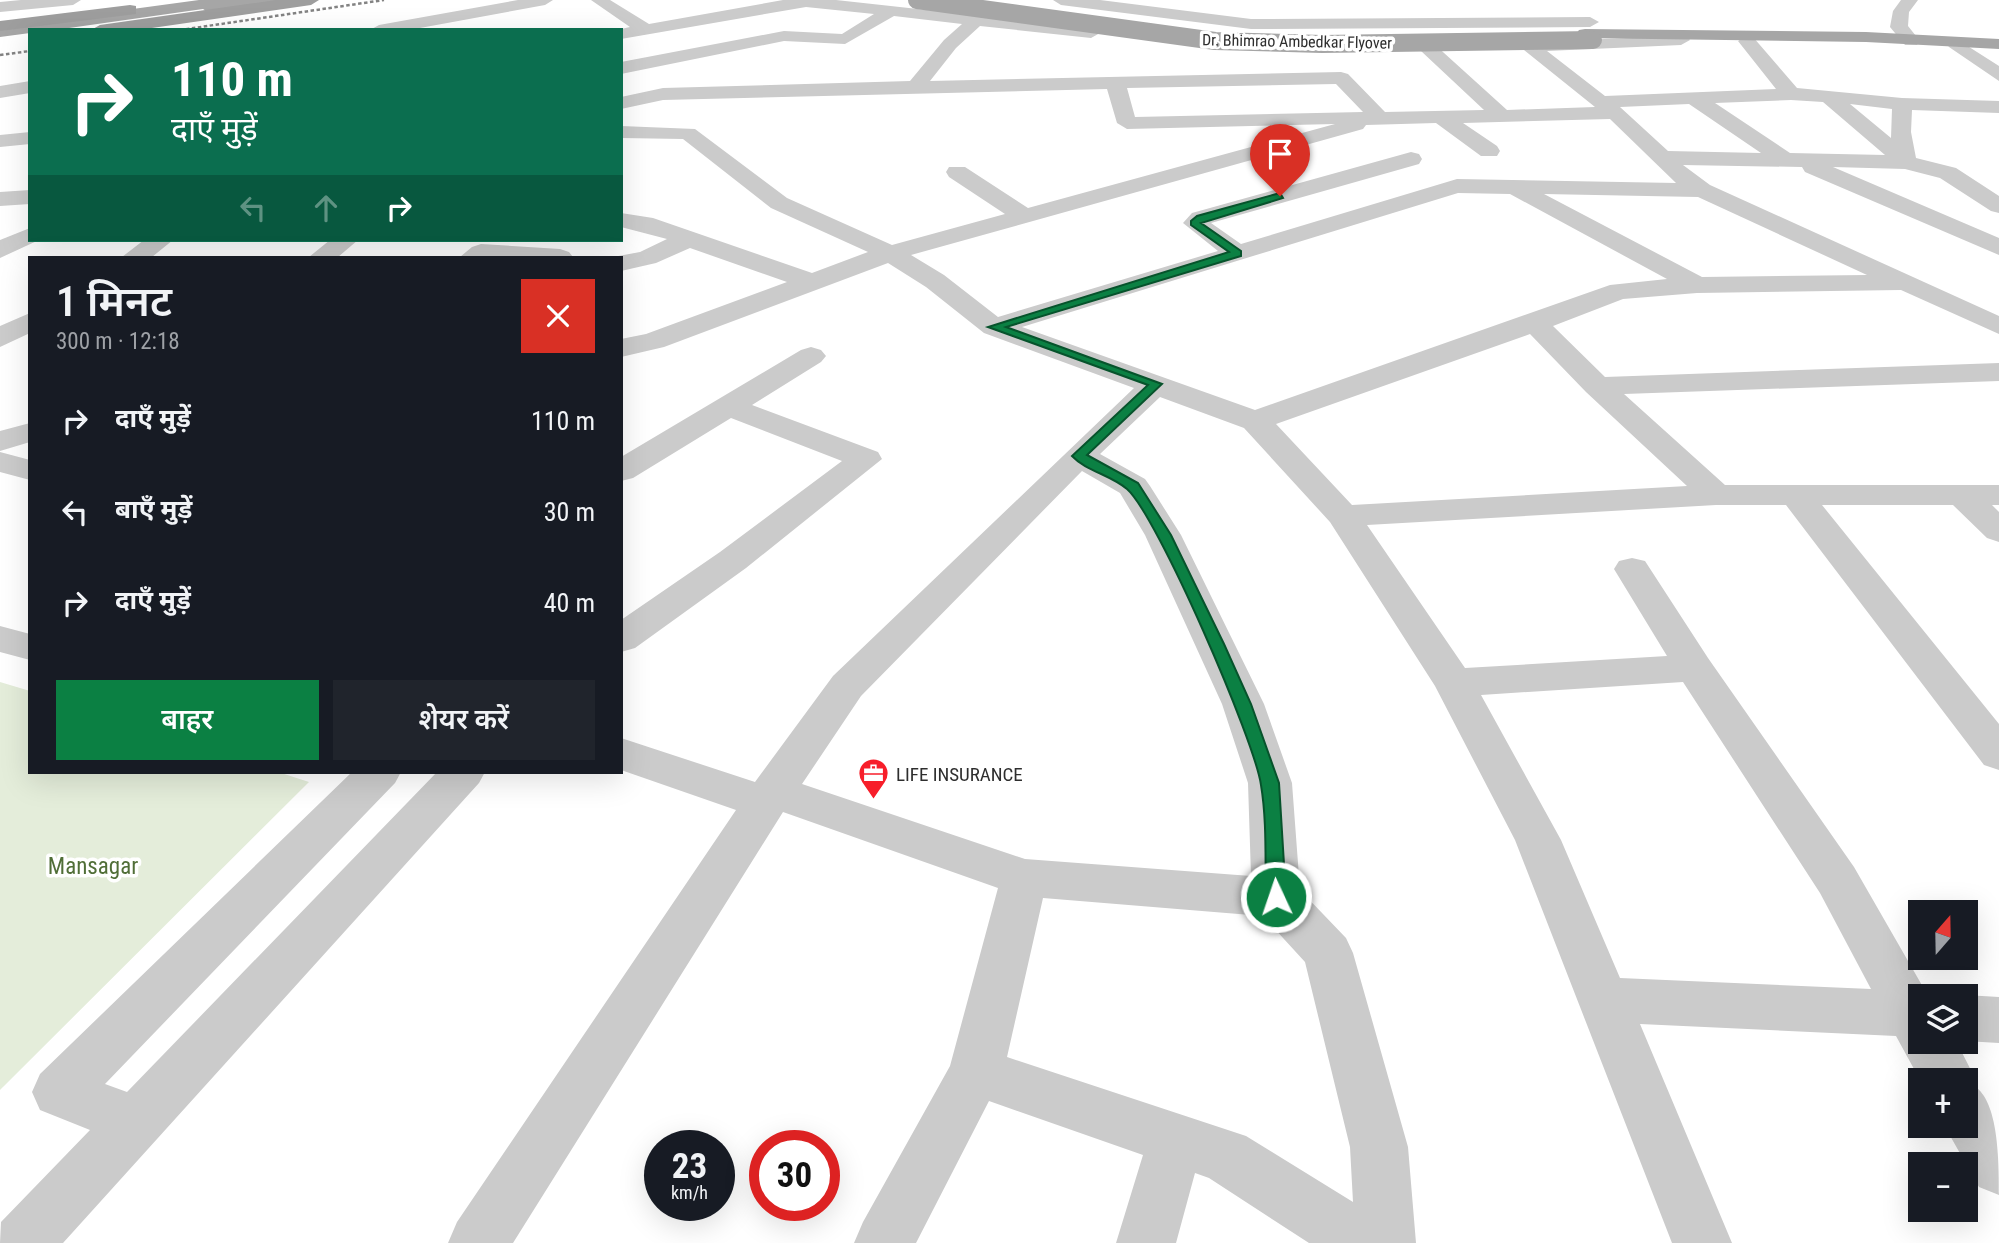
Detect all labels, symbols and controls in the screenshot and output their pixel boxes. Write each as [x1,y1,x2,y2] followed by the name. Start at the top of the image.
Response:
[1202,30,1392,53] street label: Dr. Bhimrao Ambedkar Flyover
[171,51,293,108] text: 110 m
[56,56,147,147] icon: right
[171,110,258,148] text: दाएँ मुड़ें
[1250,124,1310,196] pin
[1261,135,1299,173] icon: arrive
[234,189,272,227] icon: left
[307,189,345,227] icon: ahead
[380,189,418,227] icon: right
[56,277,172,326] text: 1 मिनट
[521,279,595,353] button: close
[56,328,180,355] text: 300 m · 12:18
[56,402,94,440] icon: right
[115,403,191,433] text: दाएँ मुड़ें
[531,406,595,436] text: 110 m
[56,493,94,531] icon: left
[115,494,192,524] text: बाएँ मुड़ें
[544,497,595,527] text: 30 m
[56,584,94,622] icon: right
[115,585,191,615] text: दाएँ मुड़ें
[544,588,595,618] text: 40 m
[56,680,319,760] button: बाहर
[333,680,595,760] button: शेयर करें
[856,757,890,801] office icon: LIFE INSURANCE
[896,763,1023,786] place label: LIFE INSURANCE
[48,853,138,880] park label: Mansagar
[1239,860,1313,934] position arrow
[1908,900,1978,970] north arrow
[1908,900,1978,1222] map controls
[1908,984,1978,1054] button: layers
[1908,1068,1978,1138] button: +
[749,1130,840,1221] speed limit sign: 30
[672,1146,707,1187] text: 23
[1908,1152,1978,1222] button: −
[671,1182,708,1203] text: km/h

